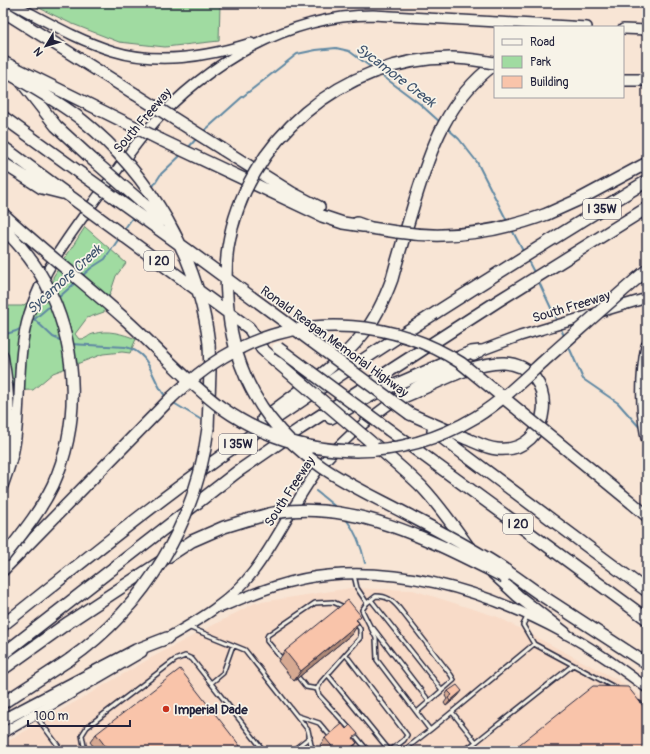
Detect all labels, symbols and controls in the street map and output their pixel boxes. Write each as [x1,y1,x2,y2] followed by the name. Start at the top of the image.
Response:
[26,26,66,66] north arrow
[494,26,624,98] legend
[530,35,555,50] text: Road
[352,40,440,112] water label: Sycamore Creek
[31,44,46,59] text: N
[530,55,551,70] text: Park
[530,75,569,90] text: Building
[110,85,176,156] street label: South Freeway
[583,199,621,219] road number: I 35W
[23,240,106,318] water label: Sycamore Creek
[144,251,174,271] road number: I 20
[257,283,412,401] street label: Ronald Reagan Memorial Highway
[530,287,613,326] street label: South Freeway
[219,434,257,454] road number: I 35W
[261,453,319,530] street label: South Freeway
[503,514,533,534] road number: I 20
[28,702,130,728] scale bar
[174,702,248,718] place label: Imperial Dade
[161,704,171,714] marker: Imperial Dade
[34,709,69,724] text: 100 m

